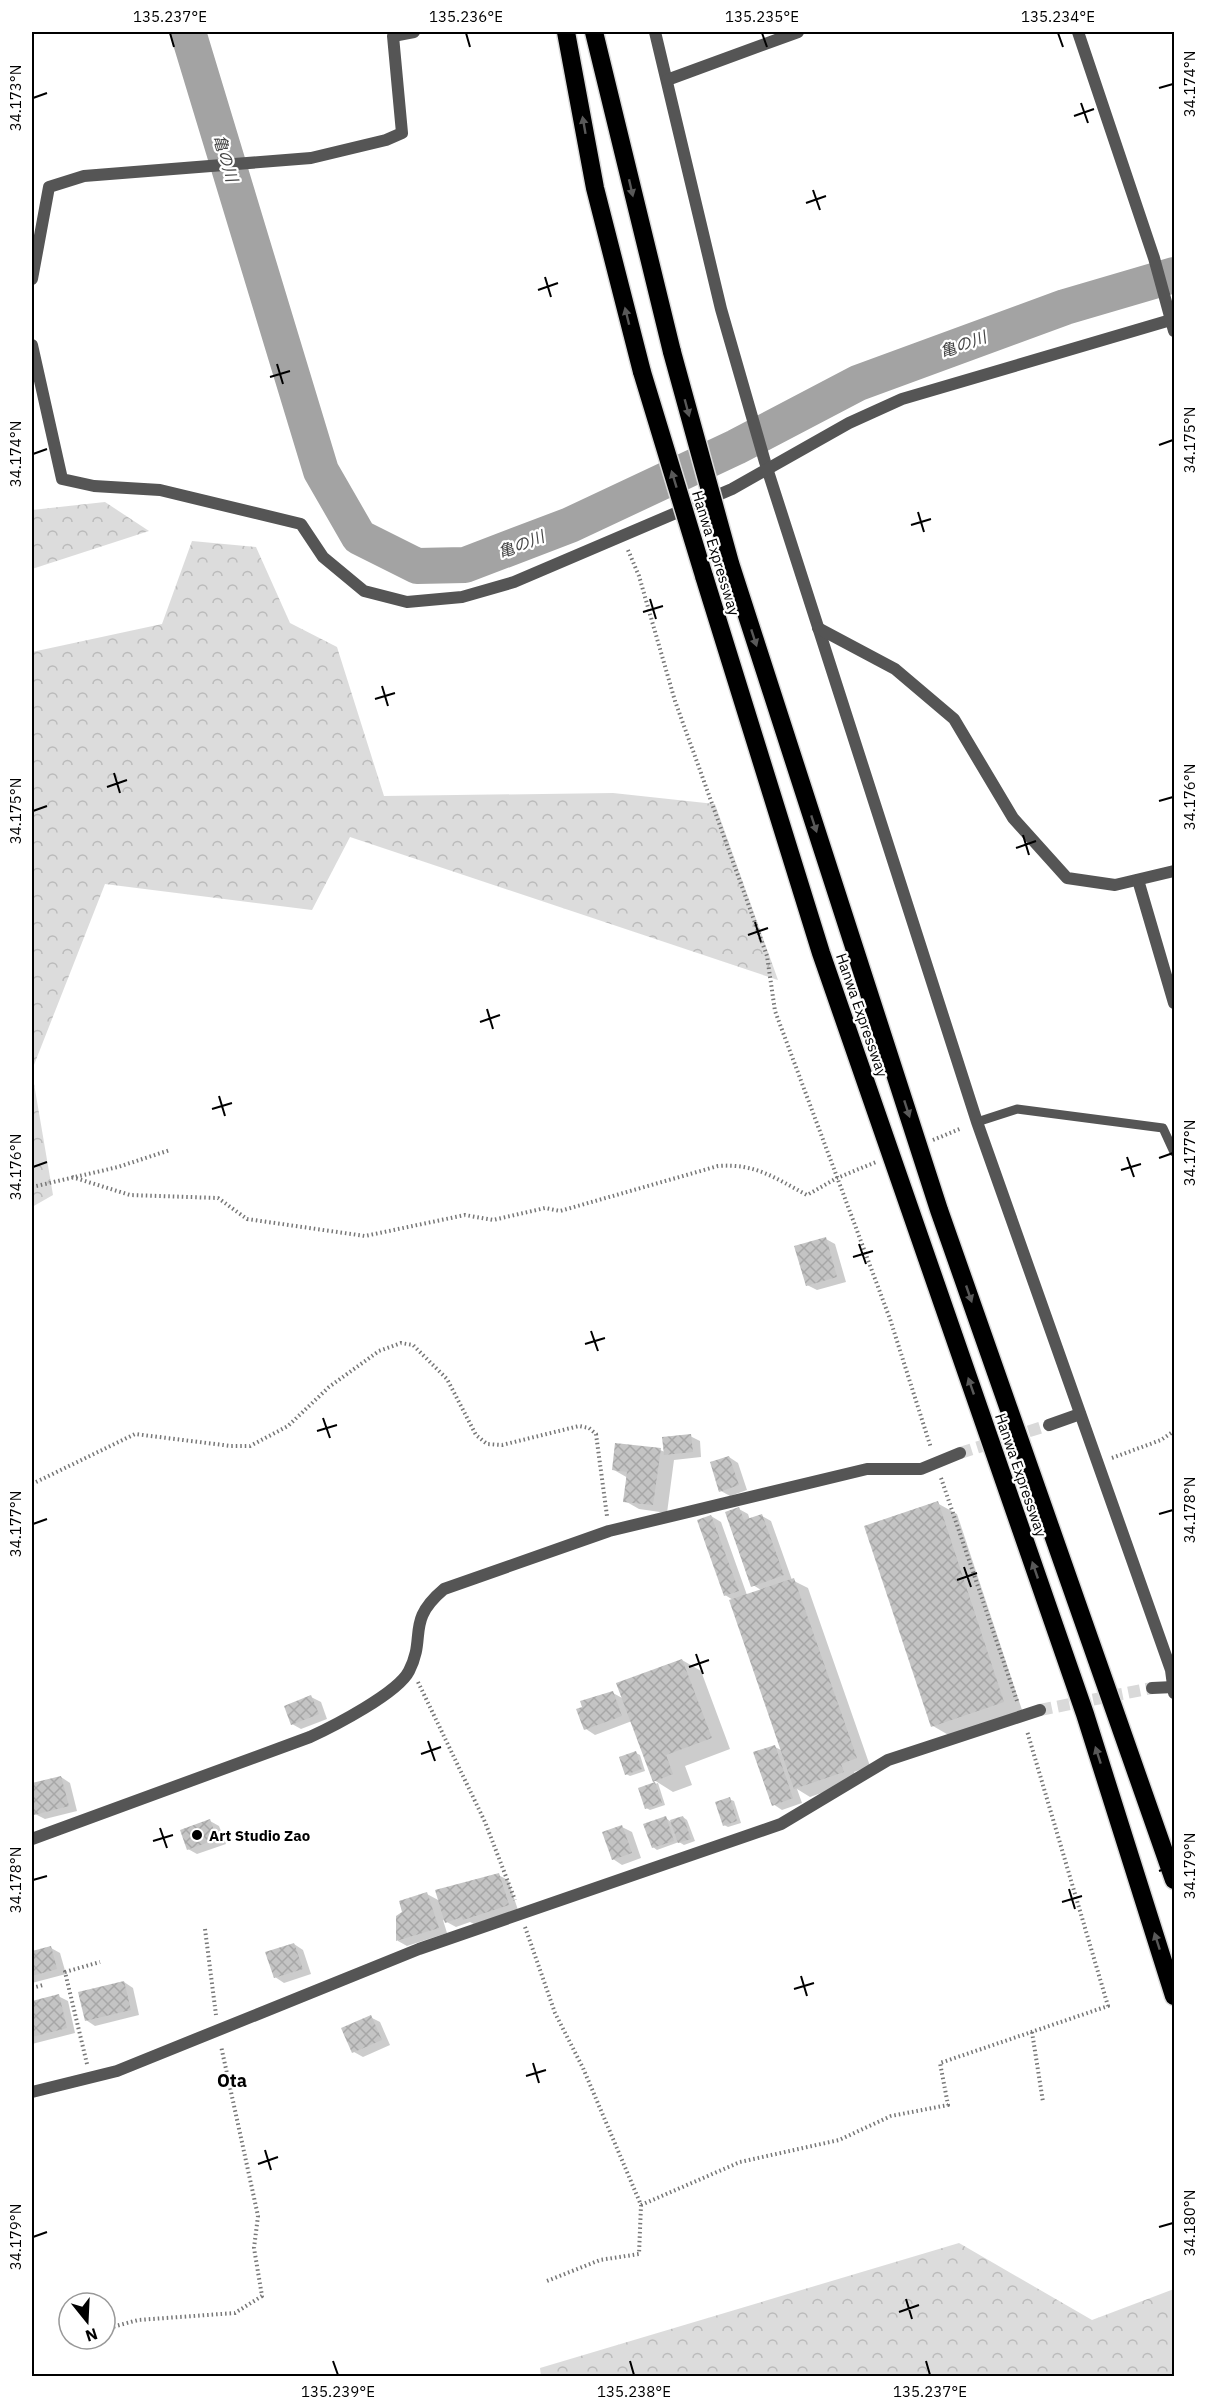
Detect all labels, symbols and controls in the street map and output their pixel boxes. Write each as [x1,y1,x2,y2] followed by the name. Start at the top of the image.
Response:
[133,7,207,26] text: 135.237°E
[429,7,503,26] text: 135.236°E
[725,7,799,26] text: 135.235°E
[1021,7,1095,26] text: 135.234°E
[1180,51,1199,117] text: 34.174°N
[6,65,25,131] text: 34.173°N
[579,116,588,135] one-way arrow
[209,132,243,186] water label: 亀の川
[626,179,636,197] one-way arrow
[622,306,632,325] one-way arrow
[937,326,991,362] water label: 亀の川
[683,400,692,418] one-way arrow
[1180,407,1199,473] text: 34.175°N
[6,421,25,487] text: 34.174°N
[669,470,678,488] one-way arrow
[688,488,744,618] street label: Hanwa Expressway
[495,525,549,562] water label: 亀の川
[750,629,760,647] one-way arrow
[1180,764,1199,830] text: 34.176°N
[6,778,25,844] text: 34.175°N
[810,815,820,833] one-way arrow
[832,950,892,1080] street label: Hanwa Expressway
[903,1100,912,1118] one-way arrow
[1180,1120,1199,1186] text: 34.177°N
[6,1134,25,1200] text: 34.176°N
[965,1285,975,1303] one-way arrow
[965,1377,975,1395] one-way arrow
[991,1410,1051,1540] street label: Hanwa Expressway
[1180,1477,1199,1543] text: 34.178°N
[6,1491,25,1557] text: 34.177°N
[1030,1561,1040,1579] one-way arrow
[1093,1746,1102,1764] one-way arrow
[209,1826,310,1845] place label: Art Studio Zao
[190,1828,204,1842] marker: Art Studio Zao
[1180,1833,1199,1899] text: 34.179°N
[6,1847,25,1913] text: 34.178°N
[1152,1932,1161,1950] one-way arrow
[217,2069,247,2092] district label: Ota
[1180,2190,1199,2256] text: 34.180°N
[6,2204,25,2270] text: 34.179°N
[57,2291,117,2351] north arrow
[83,2324,100,2347] text: N
[301,2382,375,2401] text: 135.239°E
[597,2382,671,2401] text: 135.238°E
[893,2382,967,2401] text: 135.237°E

